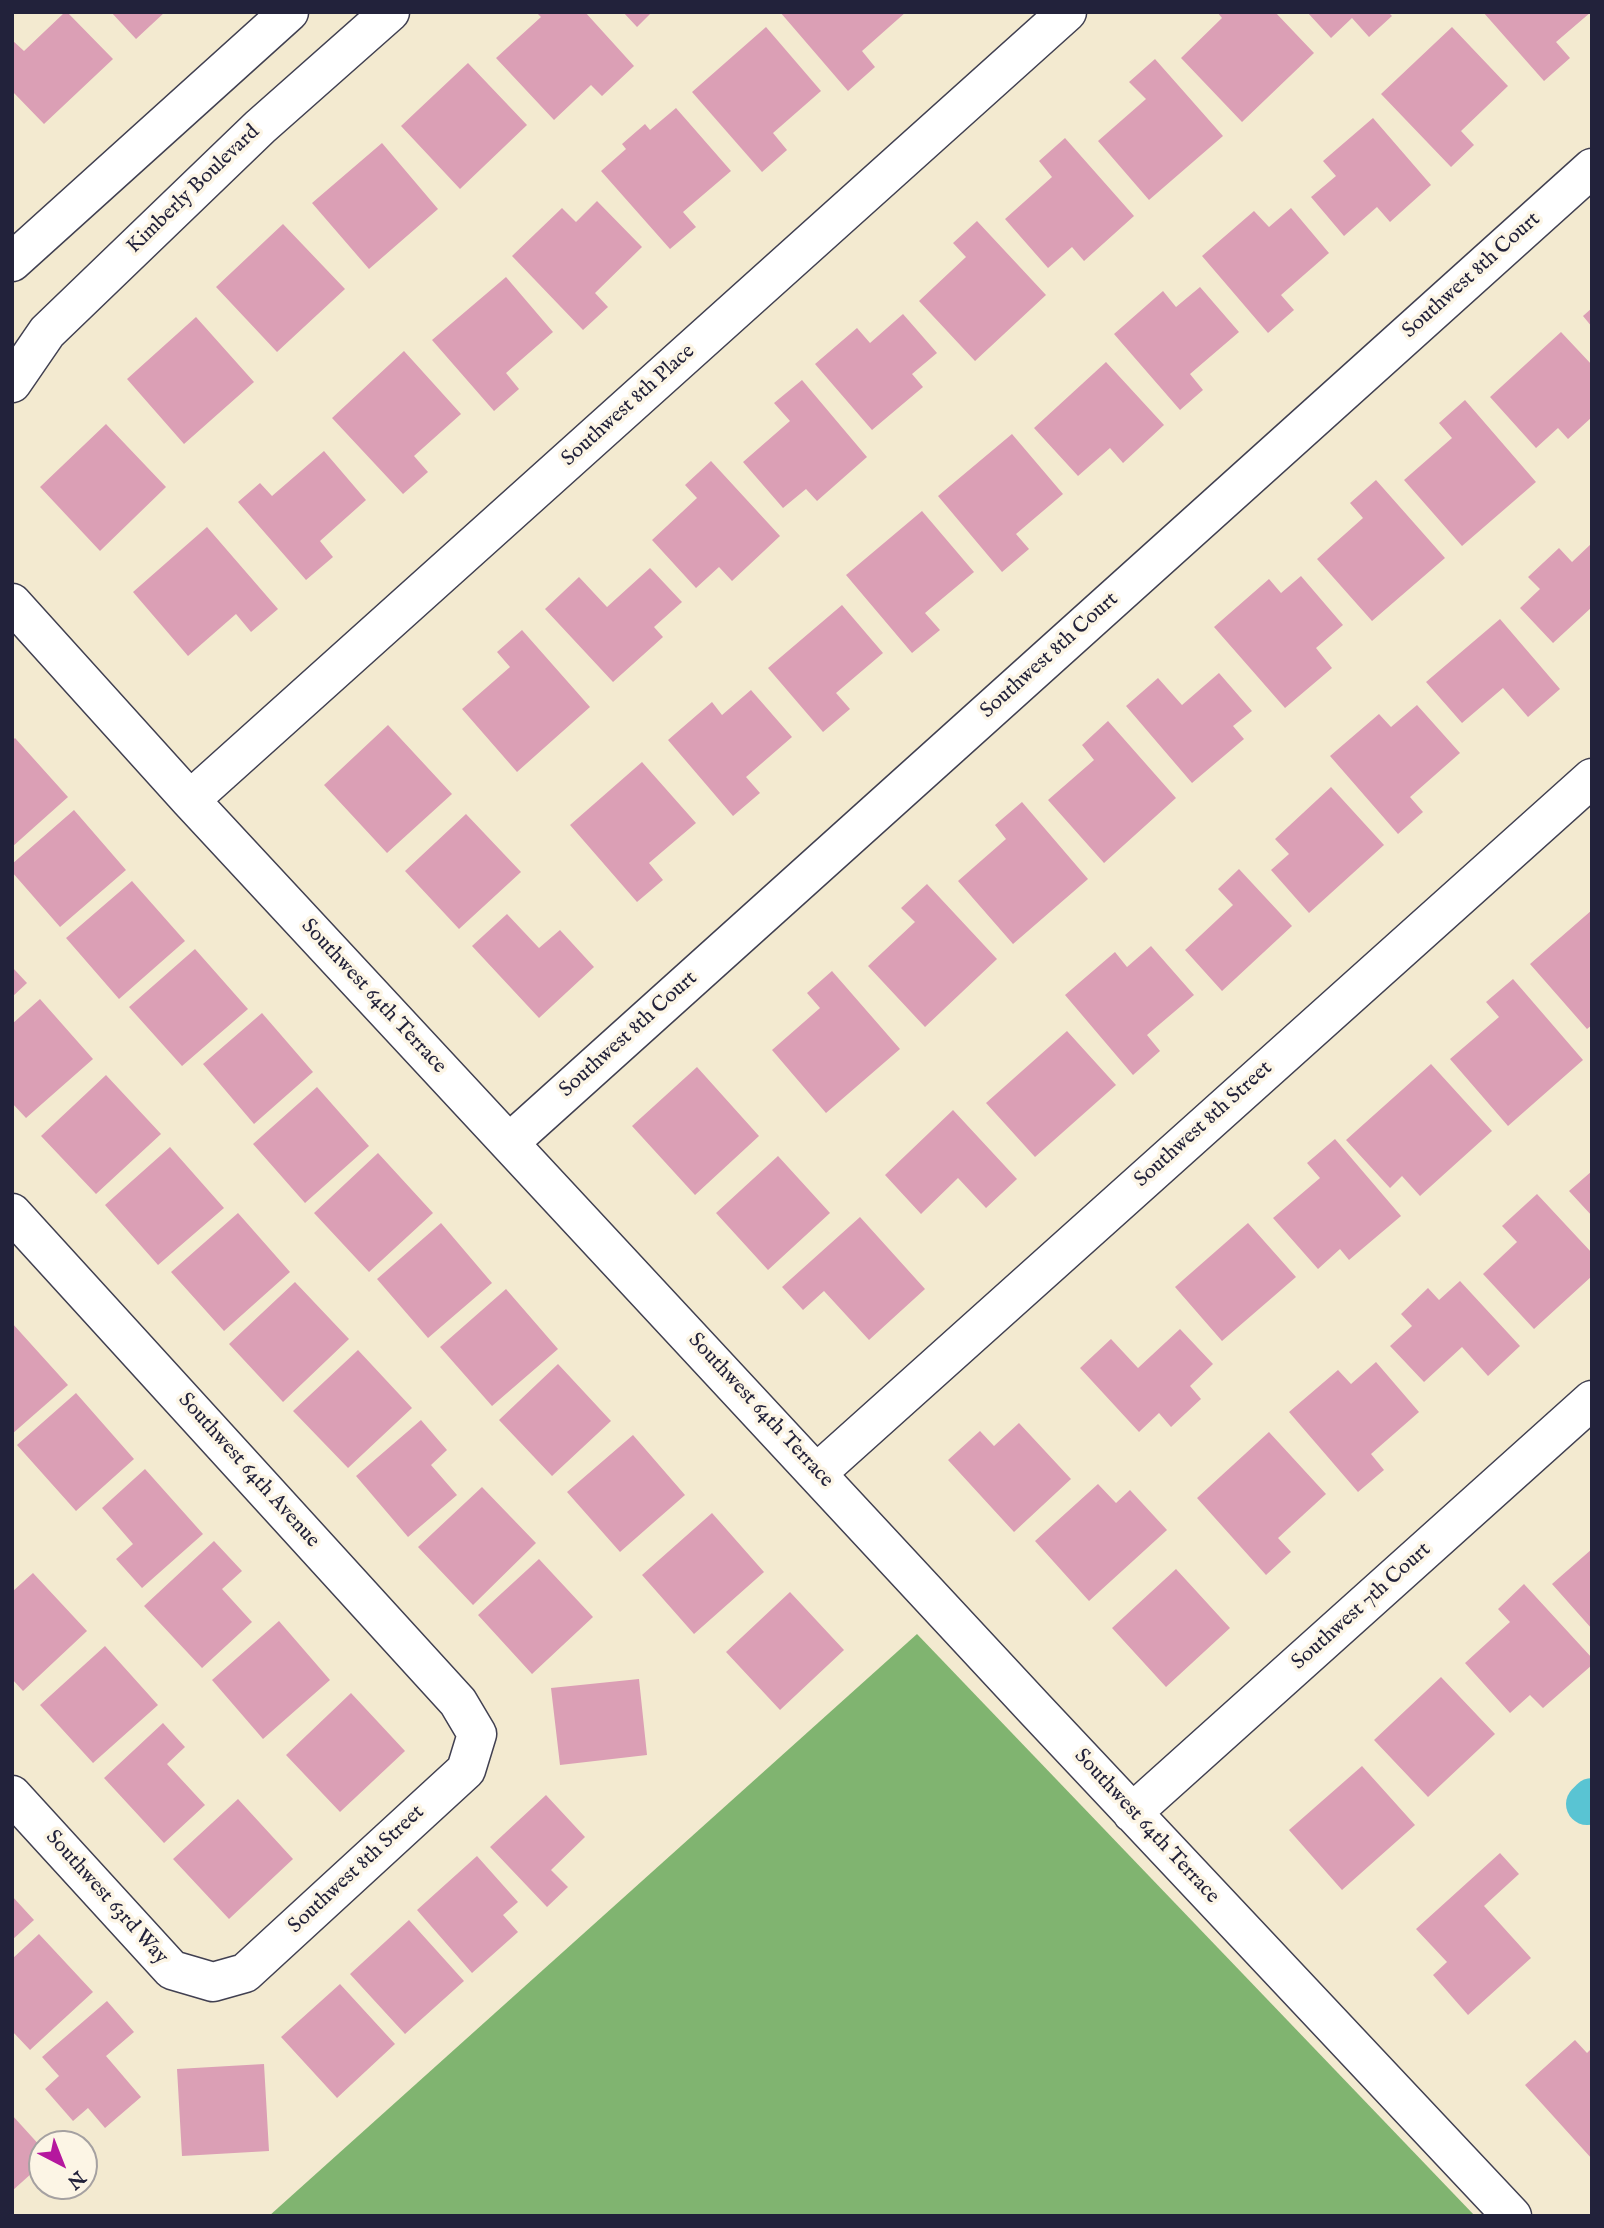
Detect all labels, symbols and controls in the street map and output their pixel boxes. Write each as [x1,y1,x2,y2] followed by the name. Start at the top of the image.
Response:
[122,120,266,260] street label: Kimberly Boulevard
[1398,208,1546,344] street label: Southwest 8th Court
[557,340,701,472] street label: Southwest 8th Place
[976,588,1124,724] street label: Southwest 8th Court
[295,915,451,1079] street label: Southwest 64th Terrace
[555,967,703,1103] street label: Southwest 8th Court
[1130,1056,1278,1194] street label: Southwest 8th Street
[682,1329,838,1493] street label: Southwest 64th Terrace
[172,1388,324,1554] street label: Southwest 64th Avenue
[1287,1538,1437,1676] street label: Southwest 7th Court
[1068,1745,1224,1909] street label: Southwest 64th Terrace
[284,1800,430,1940] street label: Southwest 8th Street
[39,1826,173,1970] street label: Southwest 63rd Way
[28,2130,98,2200] north arrow
[62,2165,90,2194] text: N

